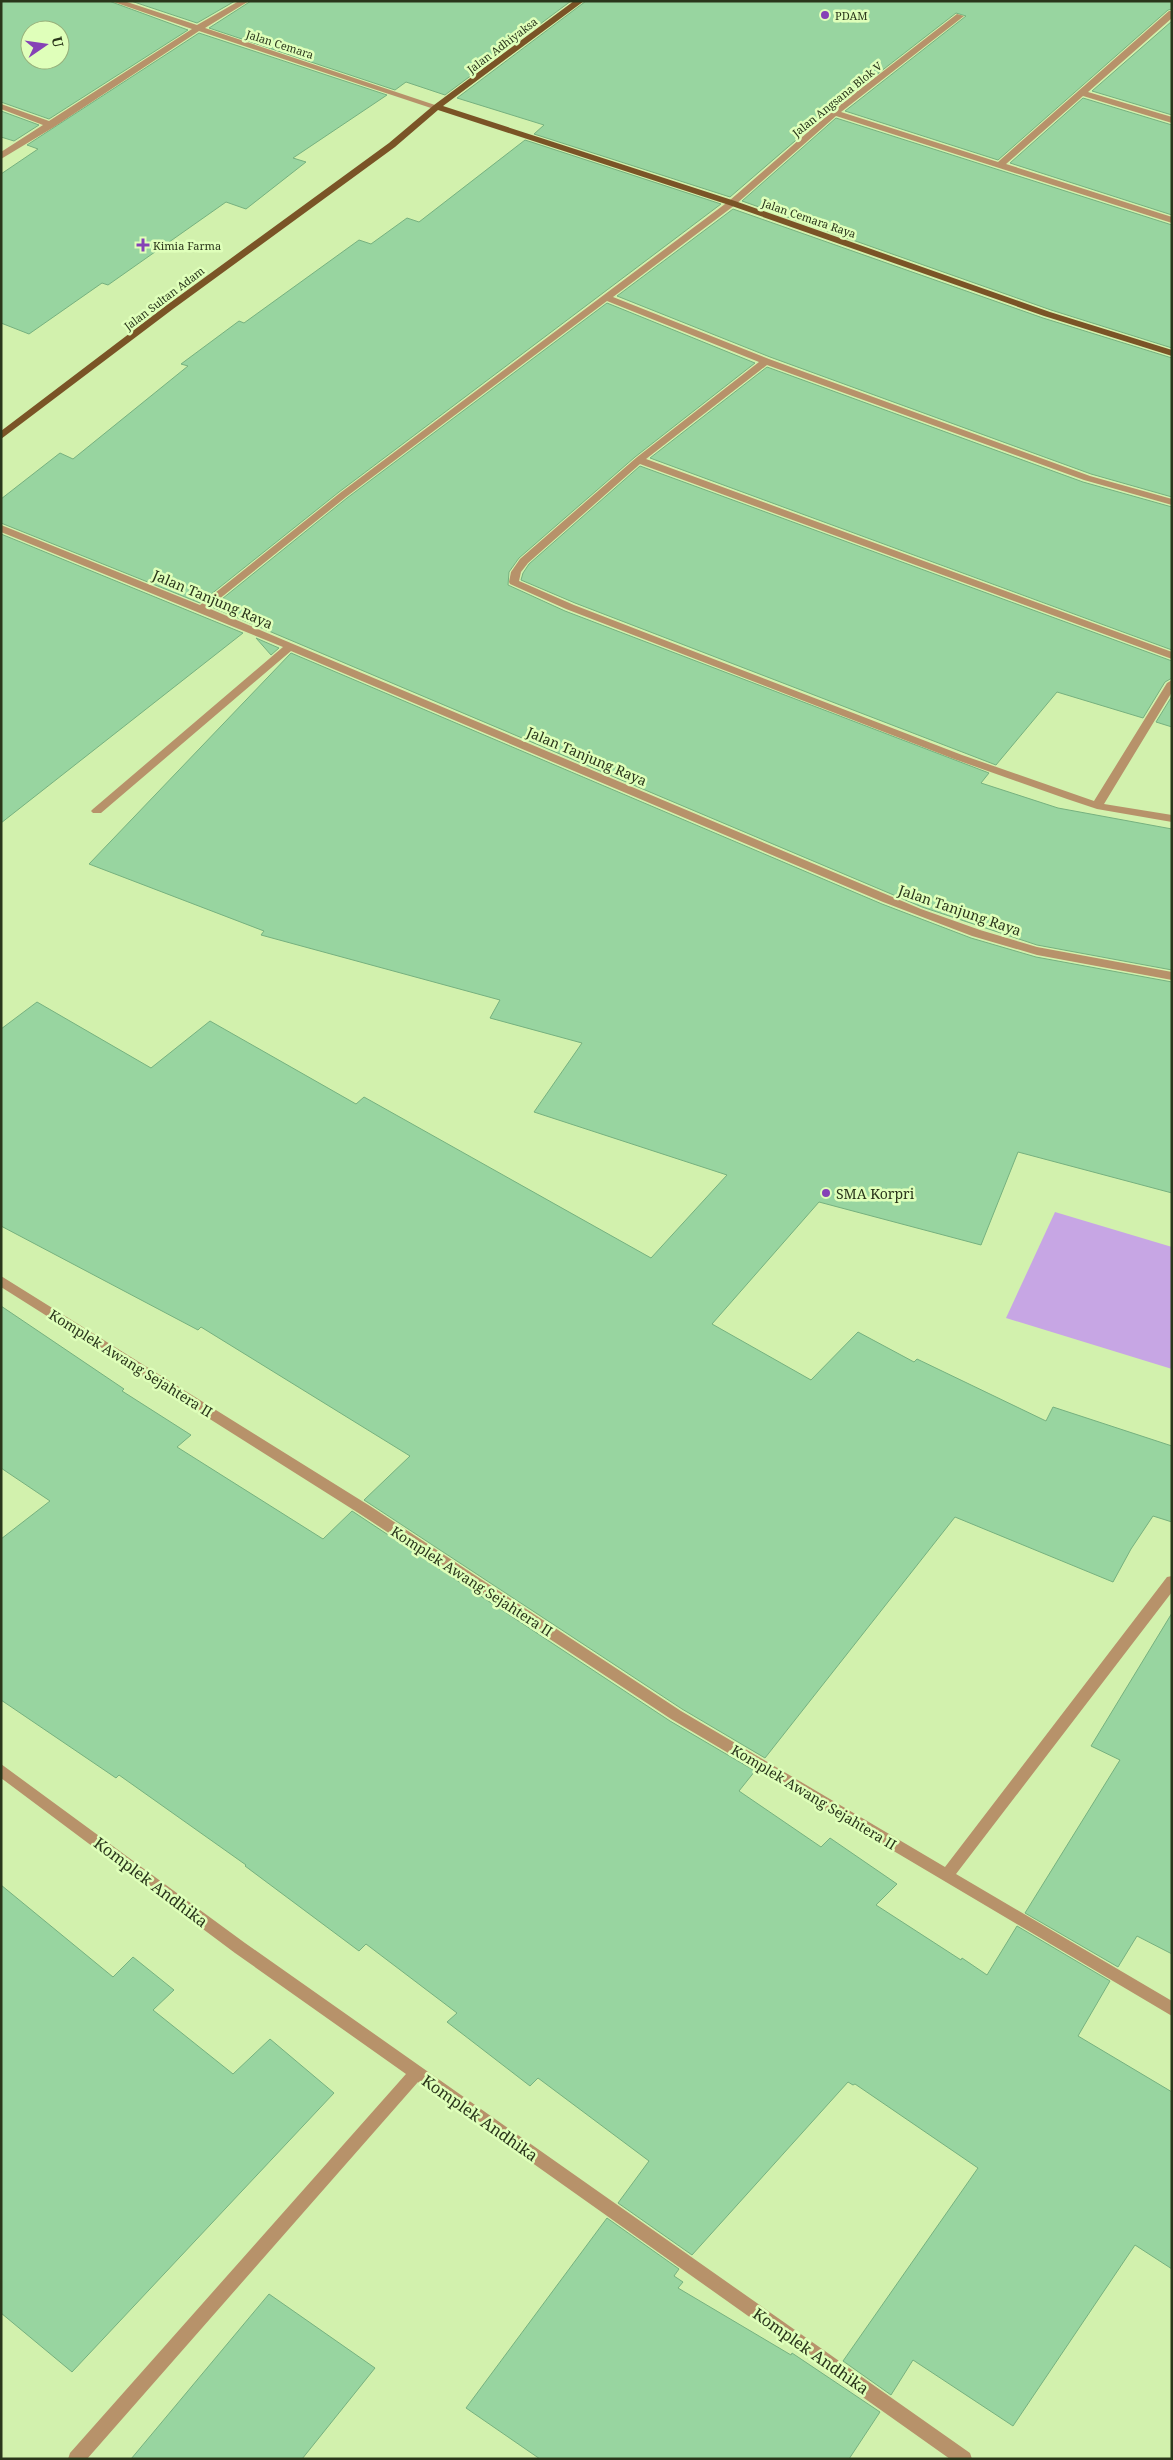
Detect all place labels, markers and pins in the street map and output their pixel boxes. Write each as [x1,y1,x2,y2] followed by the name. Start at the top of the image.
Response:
[835,8,868,23] place label: PDAM
[819,9,831,21] marker: PDAM
[153,238,221,253] place label: Kimia Farma
[137,239,149,251] marker: Kimia Farma
[836,1184,915,1203] place label: SMA Korpri
[820,1187,832,1199] marker: SMA Korpri

